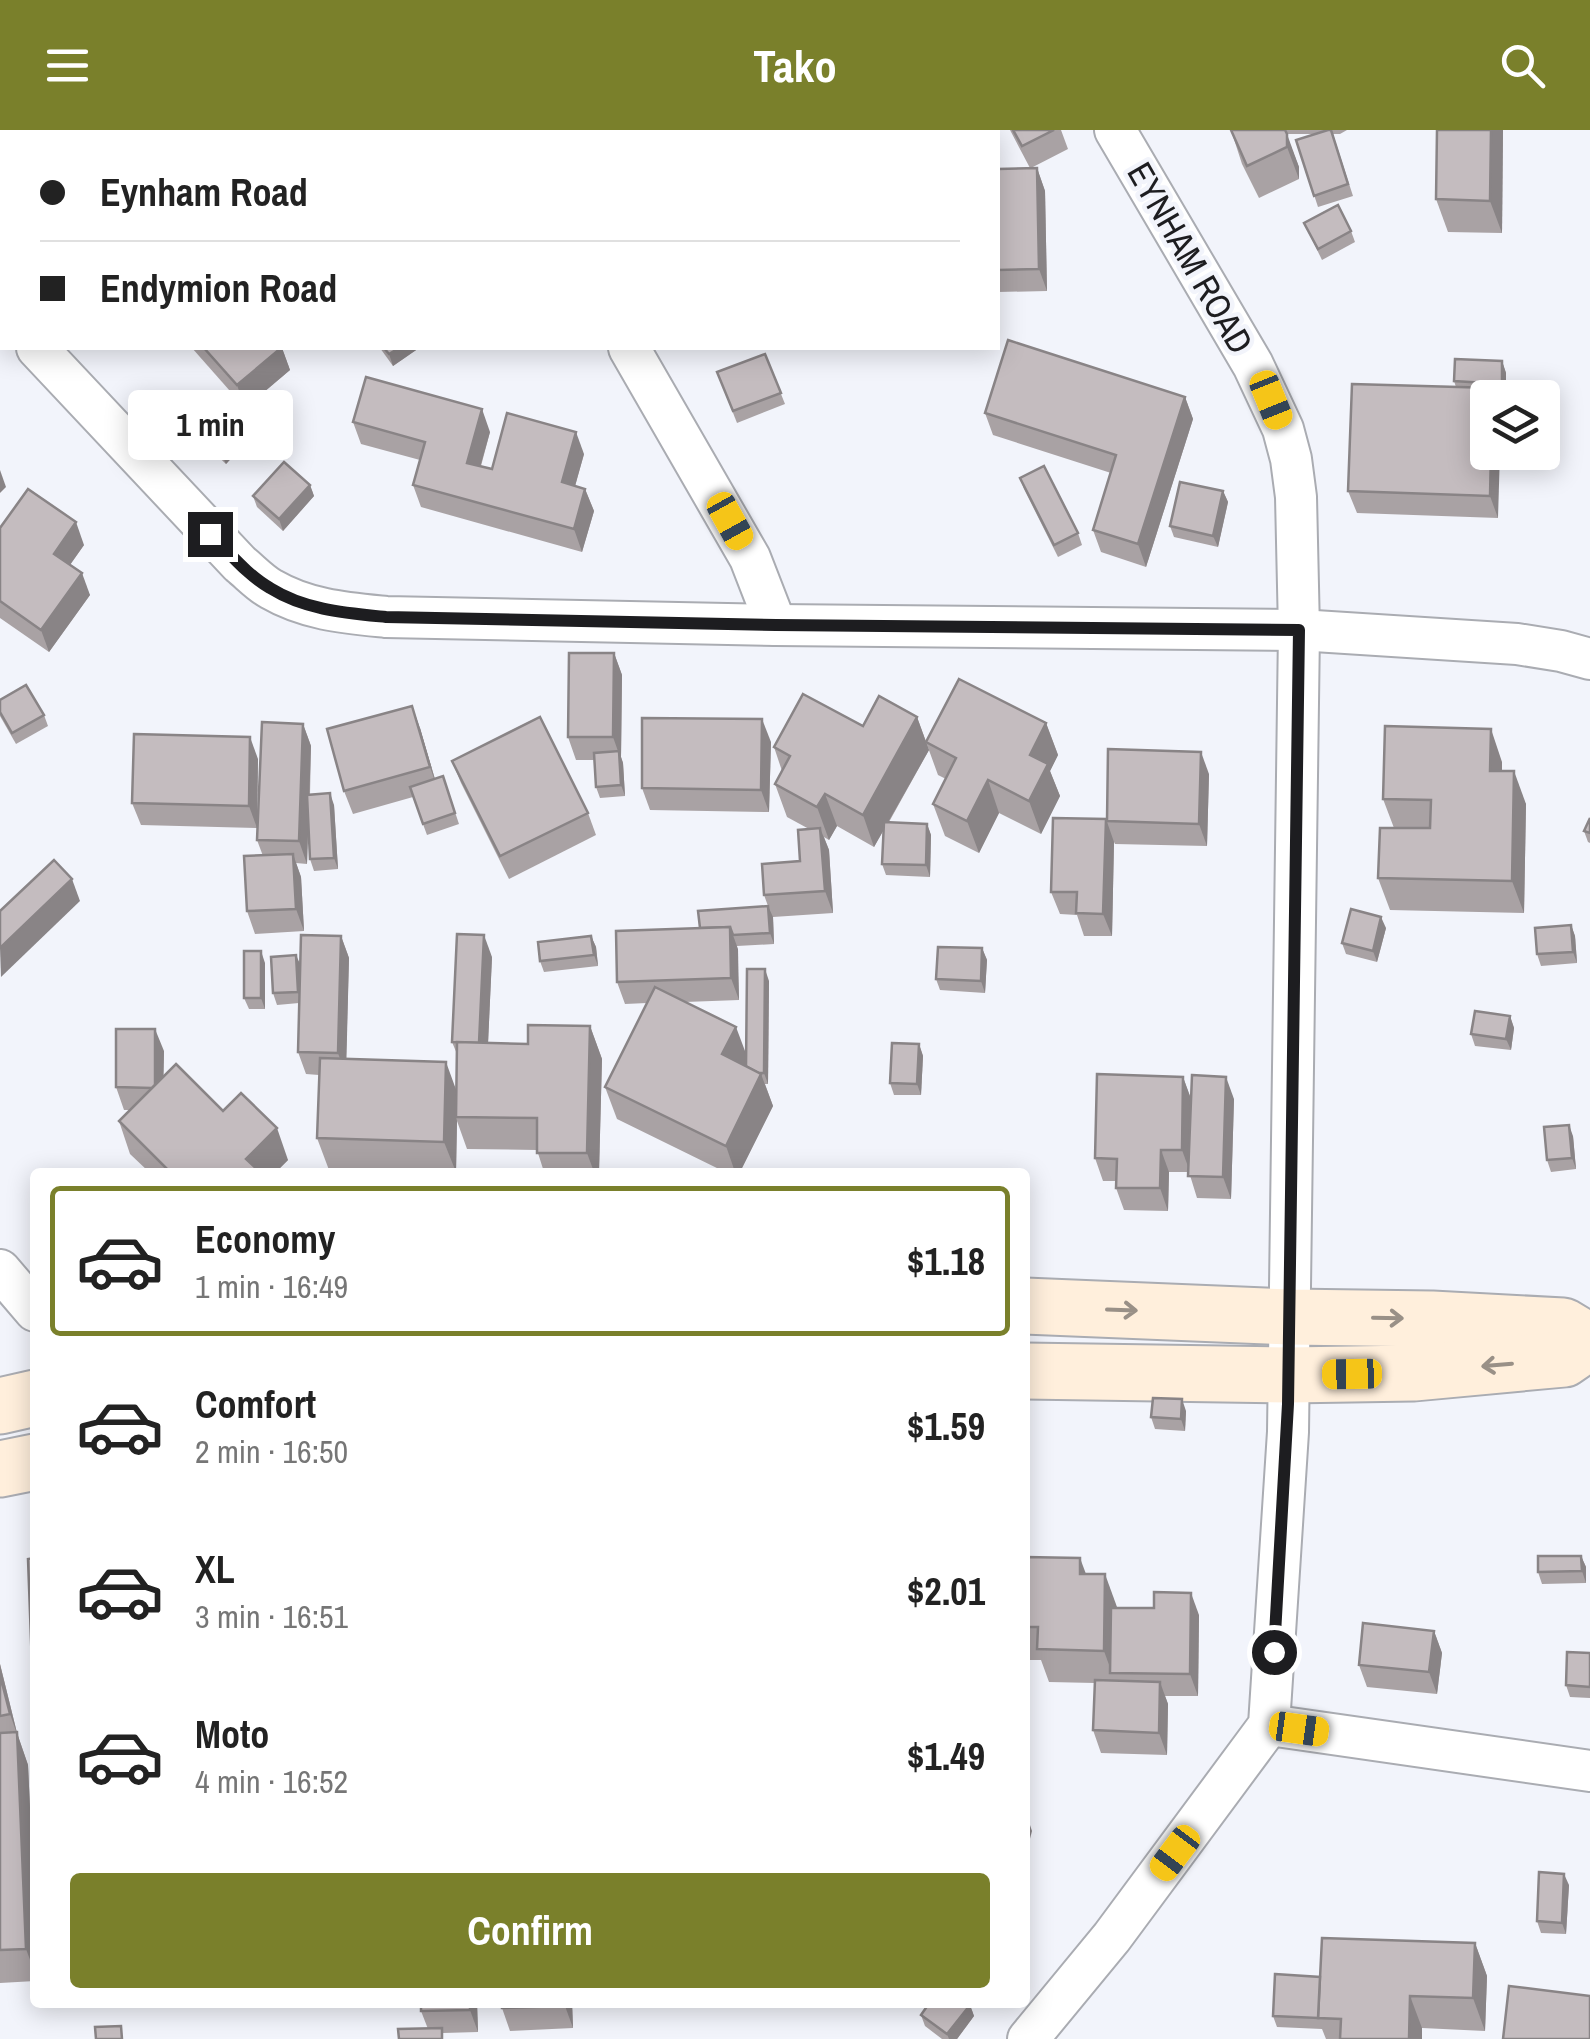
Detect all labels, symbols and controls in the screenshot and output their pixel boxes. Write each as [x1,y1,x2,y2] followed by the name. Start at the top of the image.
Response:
[753,35,837,96] text: Tako
[40,38,95,93] icon: menu
[1495,38,1550,93] icon: search
[1117,153,1264,362] street label: EYNHAM ROAD
[100,167,308,218] text: Eynham Road
[100,263,337,314] text: Endymion Road
[1246,367,1296,433] car
[1470,380,1560,470] map controls
[1470,380,1560,470] button: layers
[128,389,292,459] callout: 1 min
[176,403,245,446] text: 1 min
[702,487,758,555] car
[188,512,233,557] route end
[195,1214,335,1265] text: Economy
[75,1216,165,1306] icon: car
[907,1236,985,1287] text: $1.18
[195,1265,348,1308] text: 1 min · 16:49
[1106,1301,1138,1320] one-way arrow
[1371,1309,1403,1328] one-way arrow
[1481,1356,1513,1375] one-way arrow
[1322,1358,1382,1390] car
[195,1379,316,1430] text: Comfort
[75,1381,165,1471] icon: car
[907,1401,985,1452] text: $1.59
[195,1430,348,1473] text: 2 min · 16:50
[195,1544,235,1595] text: XL
[75,1546,165,1636] icon: car
[907,1566,985,1617] text: $2.01
[195,1595,348,1638] text: 3 min · 16:51
[1252,1630,1297,1675] route start
[195,1709,269,1760] text: Moto
[1267,1710,1331,1748] car
[75,1711,165,1801] icon: car
[907,1731,985,1782] text: $1.49
[195,1760,348,1803] text: 4 min · 16:52
[1145,1820,1205,1886] car
[70,1873,990,1988] button: Confirm

